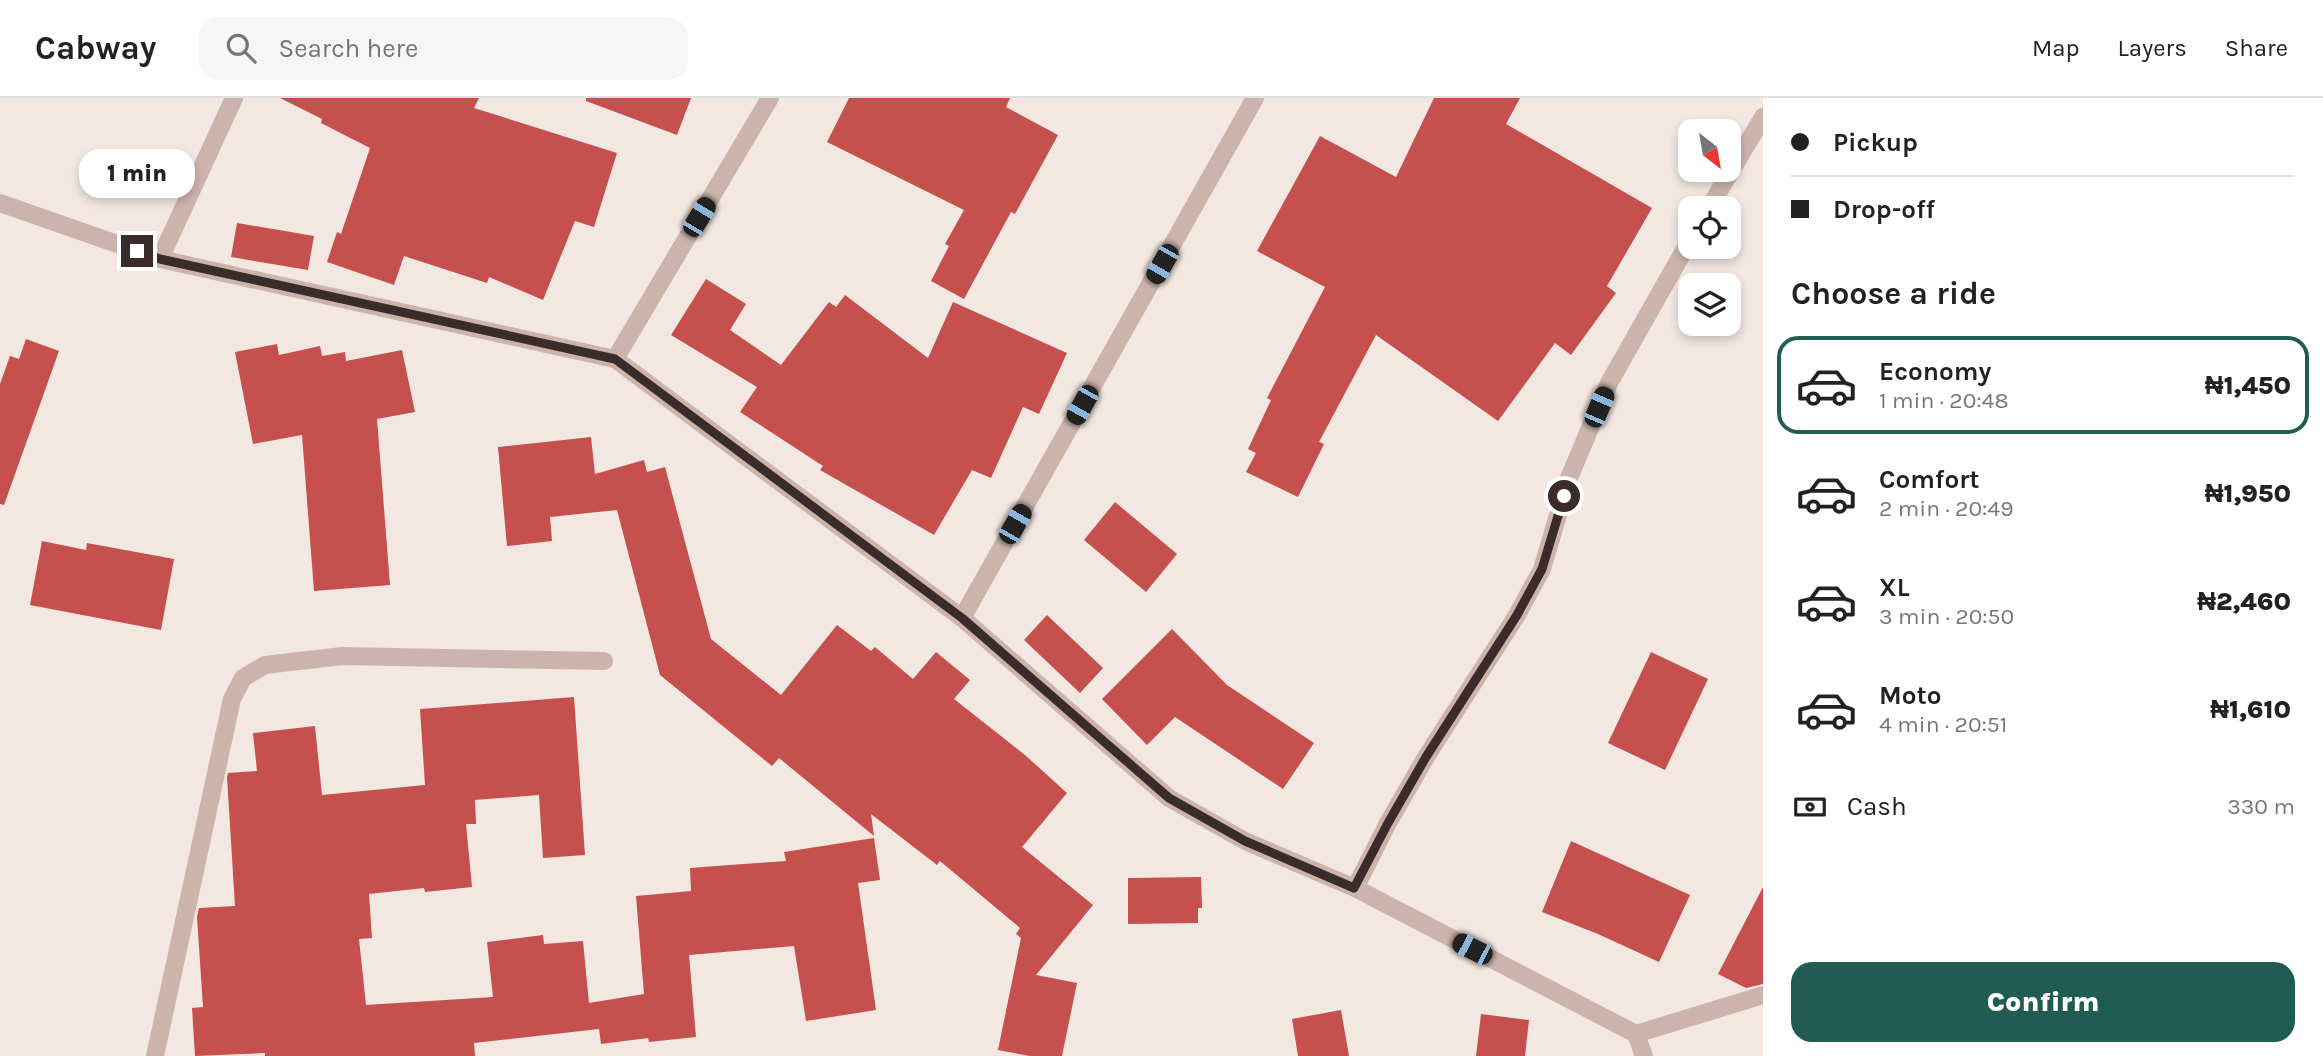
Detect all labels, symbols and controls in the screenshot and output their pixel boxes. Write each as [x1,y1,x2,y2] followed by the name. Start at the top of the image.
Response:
[198,17,688,80] search box
[35,29,156,67] text: Cabway
[222,29,260,67] icon: search
[278,33,418,64] text: Search here
[2032,34,2080,62] text: Map
[2118,34,2187,62] text: Layers
[2225,34,2288,62] text: Share
[1678,119,1741,182] north arrow
[1678,119,1741,336] map controls
[1833,127,1918,158] text: Pickup
[79,150,195,198] callout: 1 min
[107,160,167,187] text: 1 min
[680,194,719,240] car
[1833,194,1935,225] text: Drop-off
[1678,196,1741,259] button: locate
[121,235,153,267] route end
[1143,241,1182,287] car
[1678,273,1741,336] button: layers
[1791,275,1996,312] text: Choose a ride
[1795,354,1858,417] icon: car
[1879,356,1991,387] text: Economy
[2205,370,2291,401] text: ₦1,450
[1063,382,1102,428] car
[1582,384,1617,430] car
[1879,387,2009,414] text: 1 min · 20:48
[1795,462,1858,525] icon: car
[1879,464,1980,495] text: Comfort
[2205,478,2291,509] text: ₦1,950
[1548,480,1580,512] route start
[1879,495,2014,522] text: 2 min · 20:49
[996,501,1035,547] car
[1795,570,1858,633] icon: car
[1879,572,1910,603] text: XL
[2197,586,2291,617] text: ₦2,460
[1879,603,2014,630] text: 3 min · 20:50
[1795,678,1858,741] icon: car
[1879,680,1941,711] text: Moto
[2210,694,2291,725] text: ₦1,610
[1879,711,2007,738] text: 4 min · 20:51
[1791,788,1829,826] icon: cash
[1847,791,1907,822] text: Cash
[2227,793,2295,820] text: 330 m
[1449,930,1496,968] car
[1791,962,2295,1042] button: Confirm

